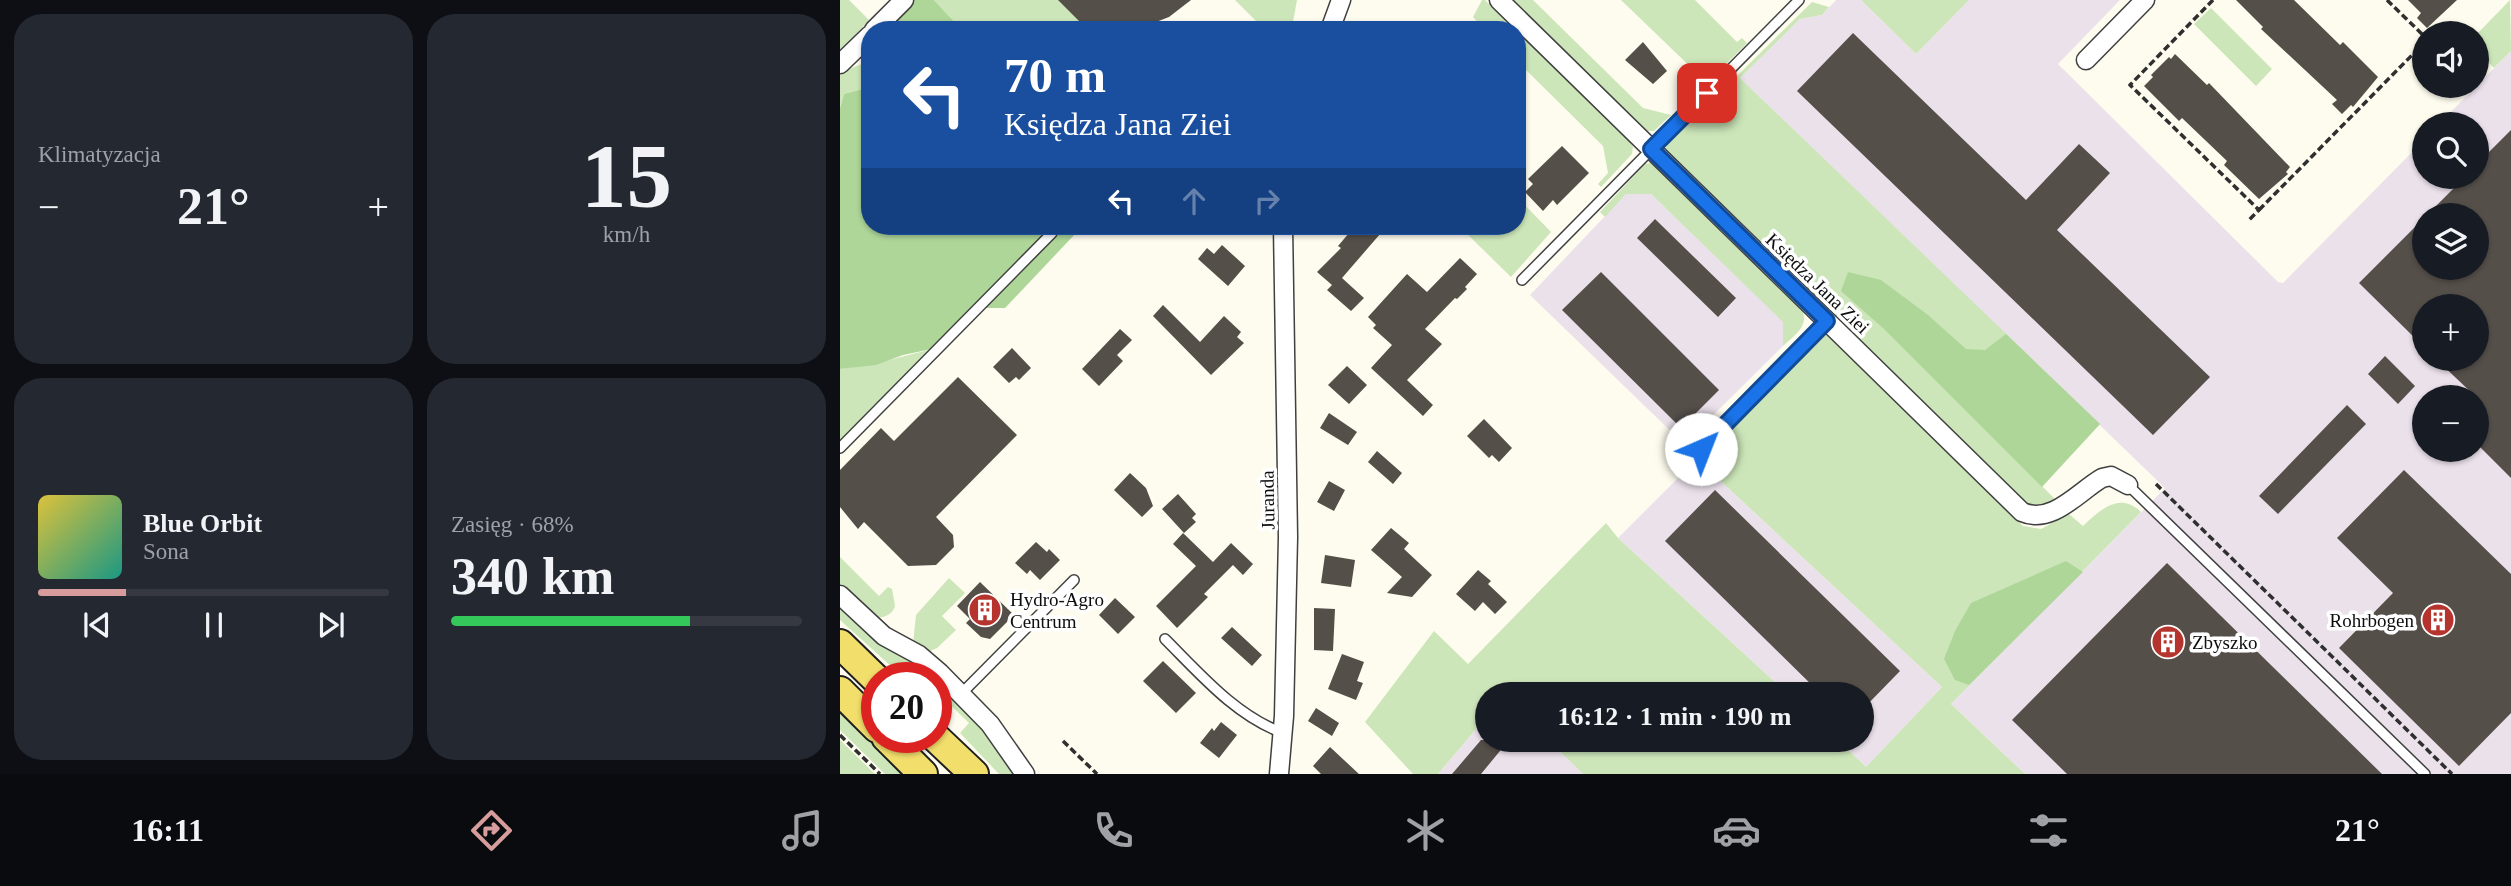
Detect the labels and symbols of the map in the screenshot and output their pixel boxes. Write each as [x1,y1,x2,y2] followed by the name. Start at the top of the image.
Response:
[1677,63,1737,123] pin
[1762,229,1874,338] street label: Księdza Jana Ziei
[1664,412,1738,486] position arrow
[1256,470,1279,530] street label: Juranda
[1010,589,1104,632] place label: Hydro-Agro Centrum
[966,591,1004,629] building icon: Hydro-Agro Centrum
[2419,601,2457,639] building icon: Rohrbogen
[2330,610,2414,631] place label: Rohrbogen
[2149,623,2187,661] building icon: Zbyszko
[2192,632,2257,653] place label: Zbyszko
[861,662,952,753] speed limit sign: 20

